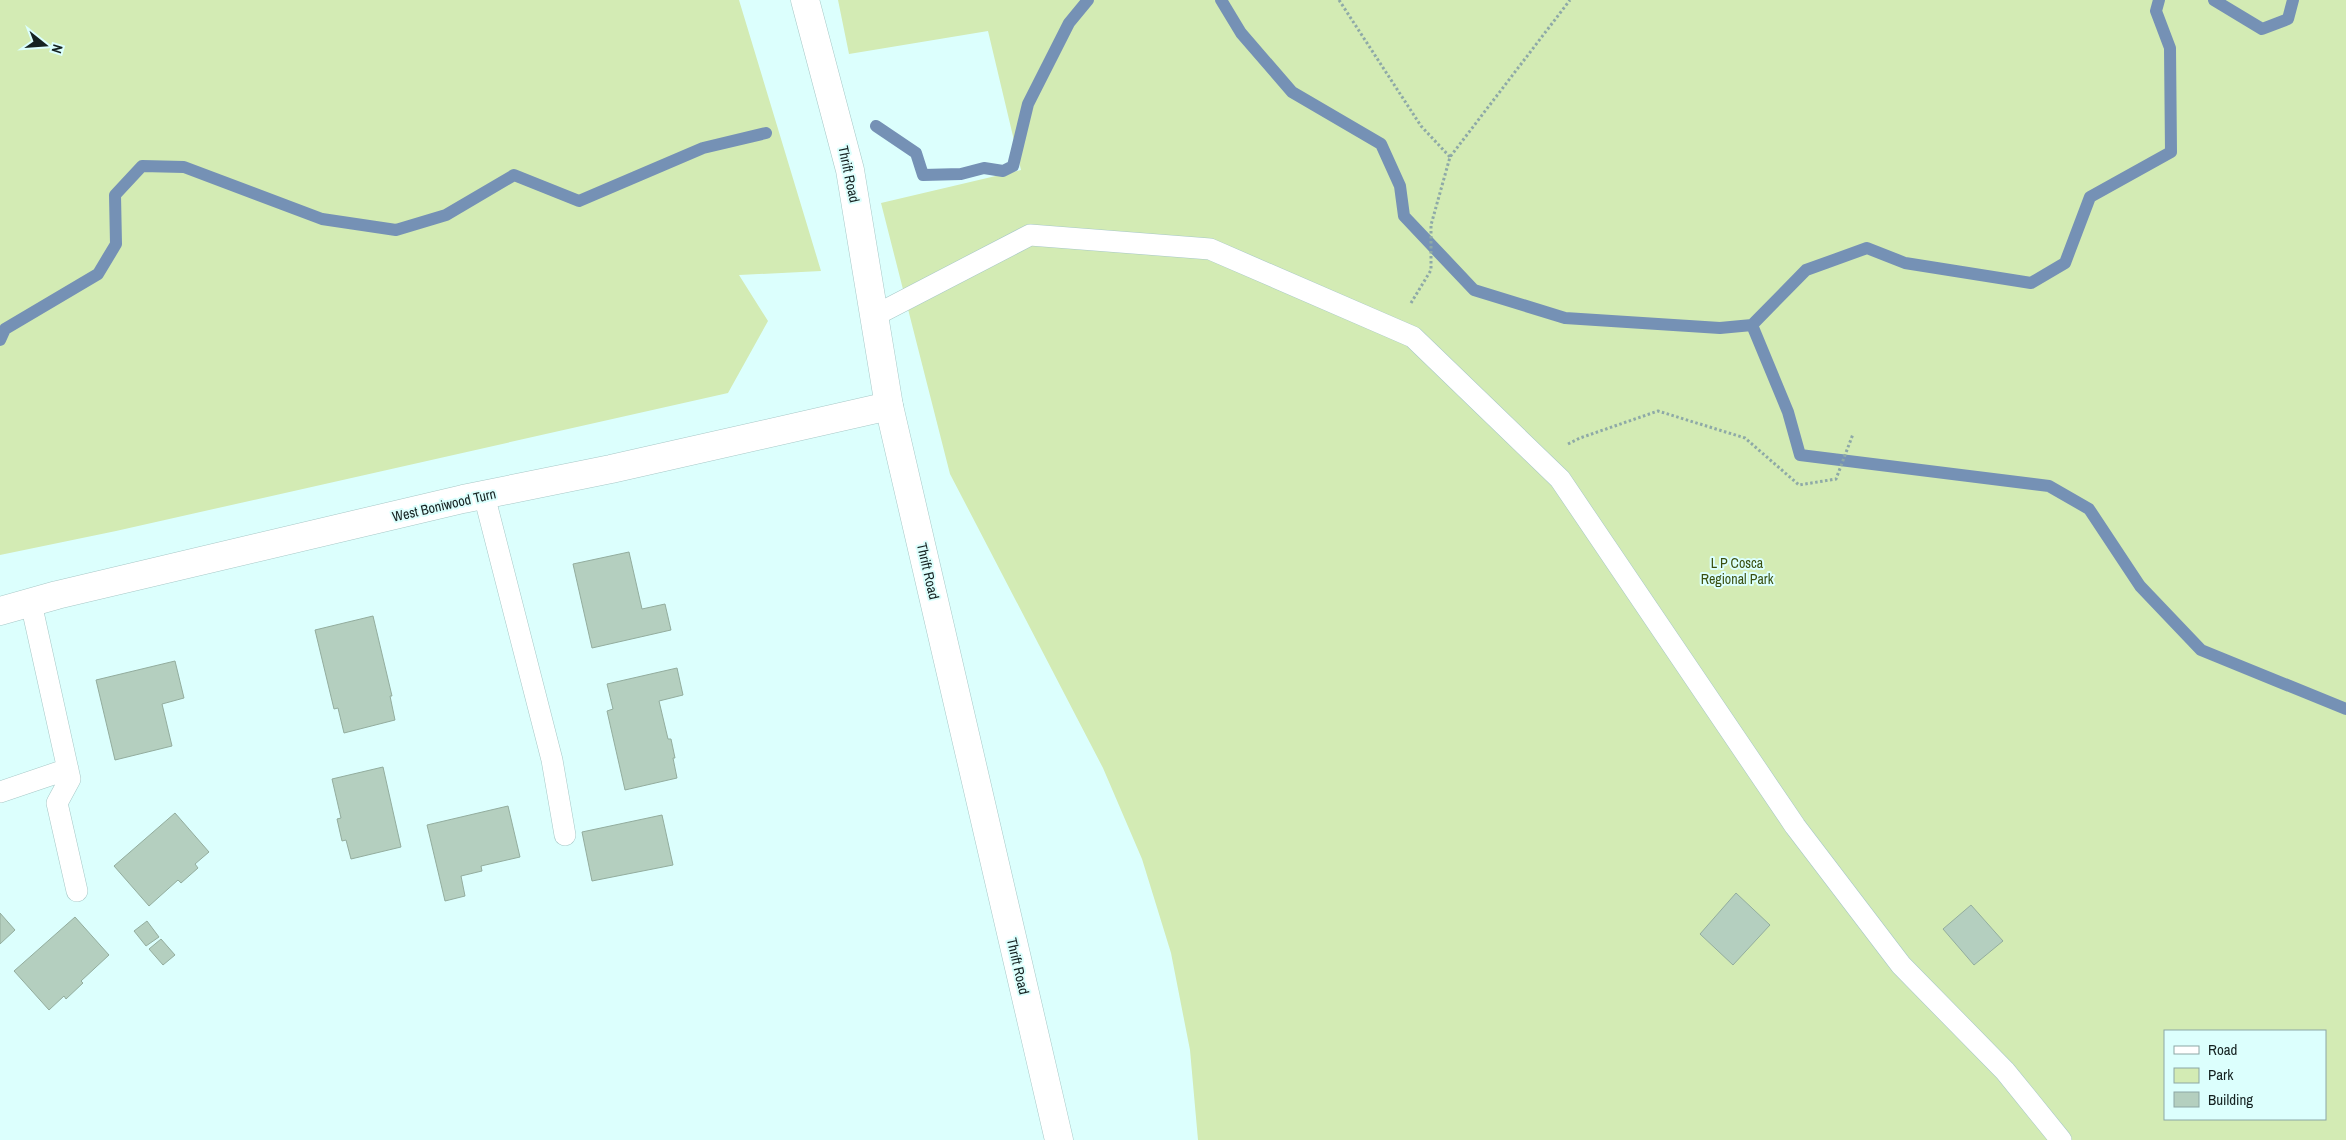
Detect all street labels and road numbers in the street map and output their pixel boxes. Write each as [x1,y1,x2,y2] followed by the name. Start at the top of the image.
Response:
[834,144,864,204] street label: Thrift Road
[390,484,498,526] street label: West Boniwood Turn
[913,541,943,601] street label: Thrift Road
[1003,936,1033,996] street label: Thrift Road

